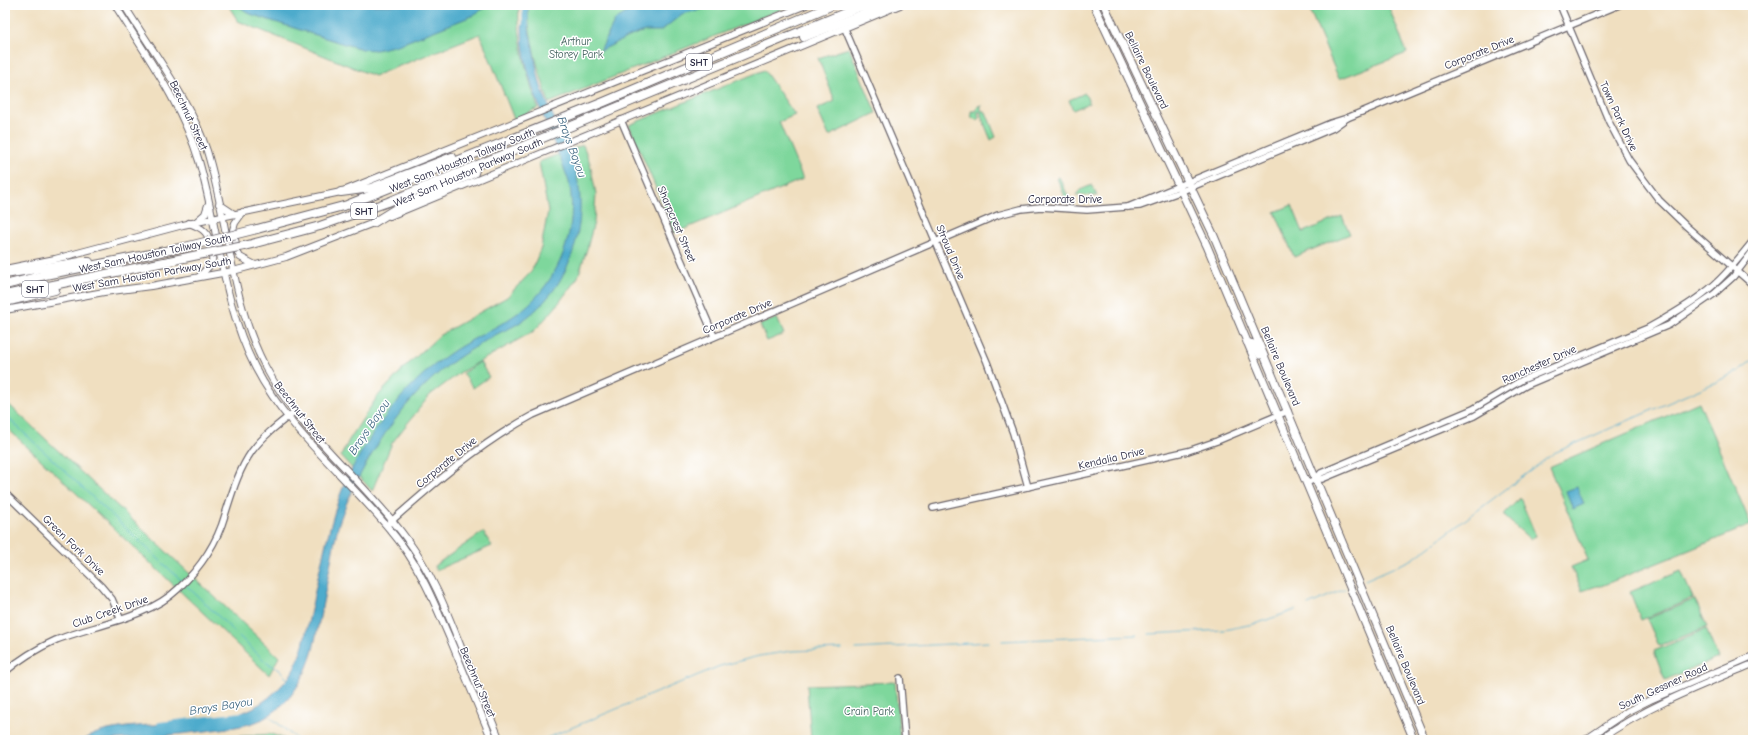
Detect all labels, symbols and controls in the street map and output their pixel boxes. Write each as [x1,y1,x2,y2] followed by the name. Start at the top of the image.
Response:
[1122,29,1171,111] street label: Bellaire Boulevard
[1442,32,1516,72] street label: Corporate Drive
[549,35,604,61] park label: Arthur Storey Park
[686,54,712,70] road number: SHT
[167,78,211,153] street label: Beechnut Street
[1597,79,1641,153] street label: Town Park Drive
[554,115,590,179] water label: Brays Bayou
[388,125,537,196] street label: West Sam Houston Tollway South
[392,135,545,210] street label: West Sam Houston Parkway South
[655,184,699,265] street label: Sharpcrest Street
[1028,193,1103,206] street label: Corporate Drive
[351,203,377,219] road number: SHT
[933,223,968,282] street label: Stroud Drive
[78,231,232,276] street label: West Sam Houston Tollway South
[72,254,233,295] street label: West Sam Houston Parkway South
[22,281,48,297] road number: SHT
[701,296,774,337] street label: Corporate Drive
[1258,325,1303,408] street label: Bellaire Boulevard
[1500,342,1579,387] street label: Ranchester Drive
[271,379,328,447] street label: Beechnut Street
[345,397,393,457] water label: Brays Bayou
[413,434,480,491] street label: Corporate Drive
[1077,444,1146,472] street label: Kendalia Drive
[40,512,108,579] street label: Green Fork Drive
[71,592,150,630] street label: Club Creek Drive
[1383,624,1428,707] street label: Bellaire Boulevard
[457,645,499,720] street label: Beechnut Street
[1617,660,1710,713] street label: South Gessner Road
[188,694,254,718] water label: Brays Bayou
[844,705,895,718] park label: Crain Park

